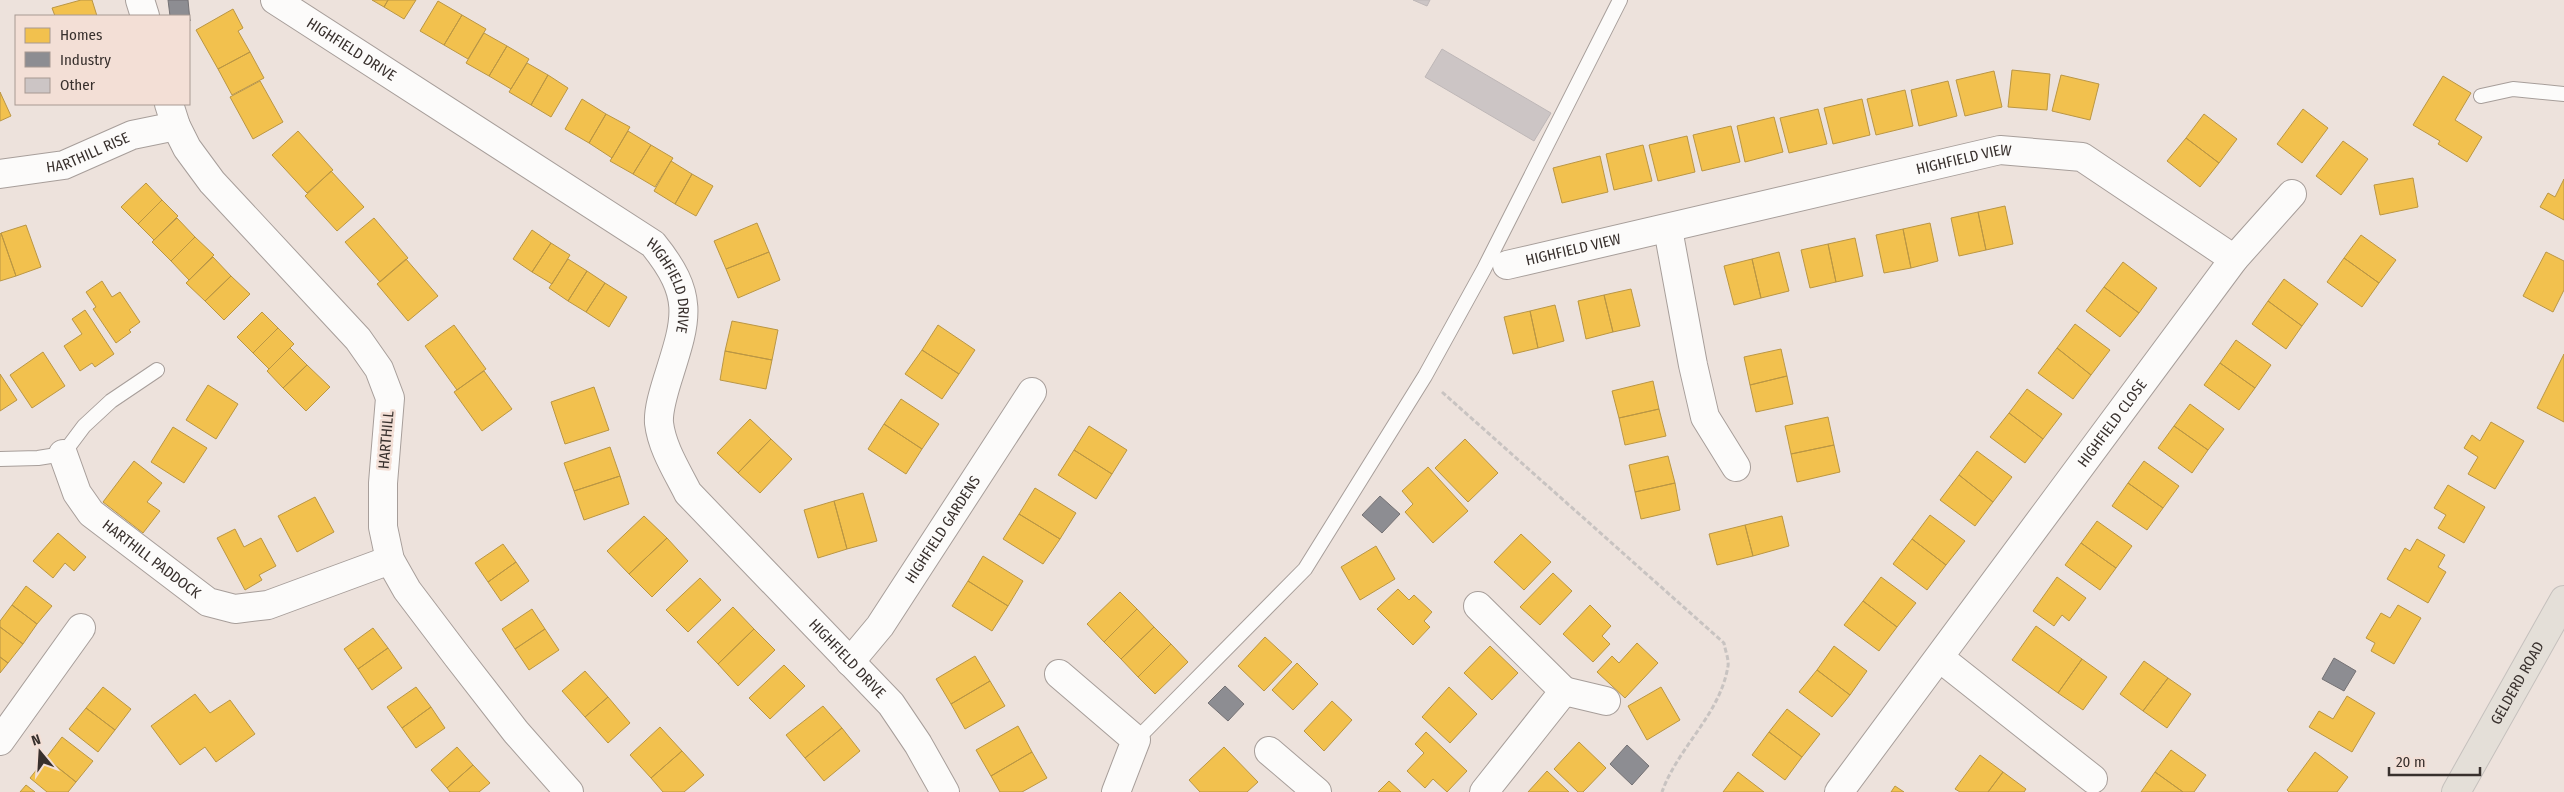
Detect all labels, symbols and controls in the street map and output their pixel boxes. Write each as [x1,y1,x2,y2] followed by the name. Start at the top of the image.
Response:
[303,14,399,85] street label: HIGHFIELD DRIVE
[15,15,190,105] legend
[60,26,102,44] text: Homes
[60,51,111,69] text: Industry
[60,76,96,94] text: Other
[45,128,132,176] street label: HARTHILL RISE
[1914,141,2012,178] street label: HIGHFIELD VIEW
[1524,230,1623,269] street label: HIGHFIELD VIEW
[644,234,692,335] street label: HIGHFIELD DRIVE
[2074,376,2151,471] street label: HIGHFIELD CLOSE
[375,410,398,470] street label: HARTHILL
[901,472,984,586] street label: HIGHFIELD GARDENS
[99,516,204,602] street label: HARTHILL PADDOCK
[805,615,889,702] street label: HIGHFIELD DRIVE
[2487,638,2548,728] street label: GELDERD ROAD
[15,727,65,777] north arrow
[30,731,43,749] text: N
[2389,744,2480,776] scale bar
[2396,753,2426,771] text: 20 m

